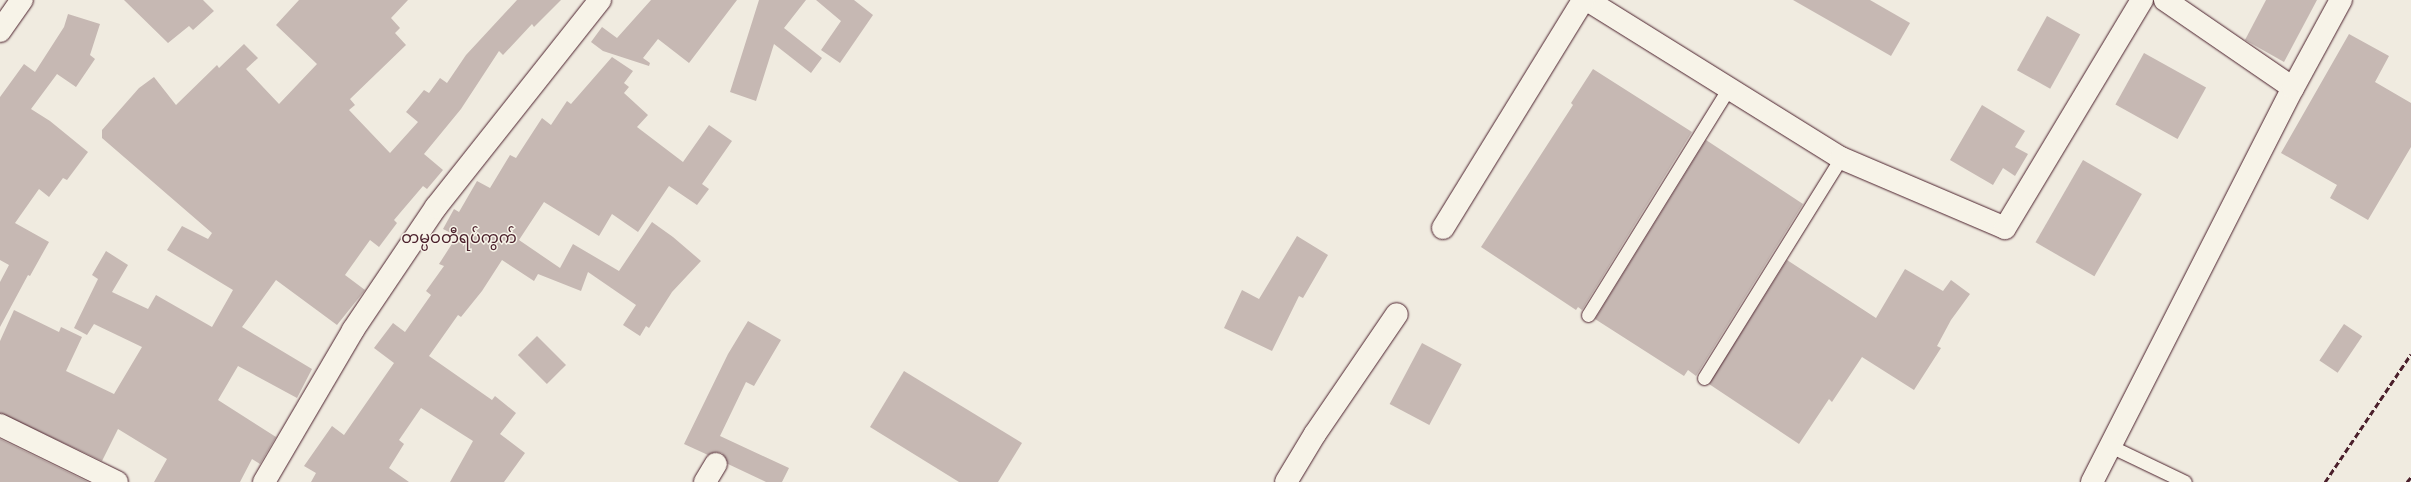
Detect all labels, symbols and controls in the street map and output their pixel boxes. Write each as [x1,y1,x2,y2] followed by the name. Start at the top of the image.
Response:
[401,229,517,249] district label: တမ္ပဝတီရပ်ကွက်

